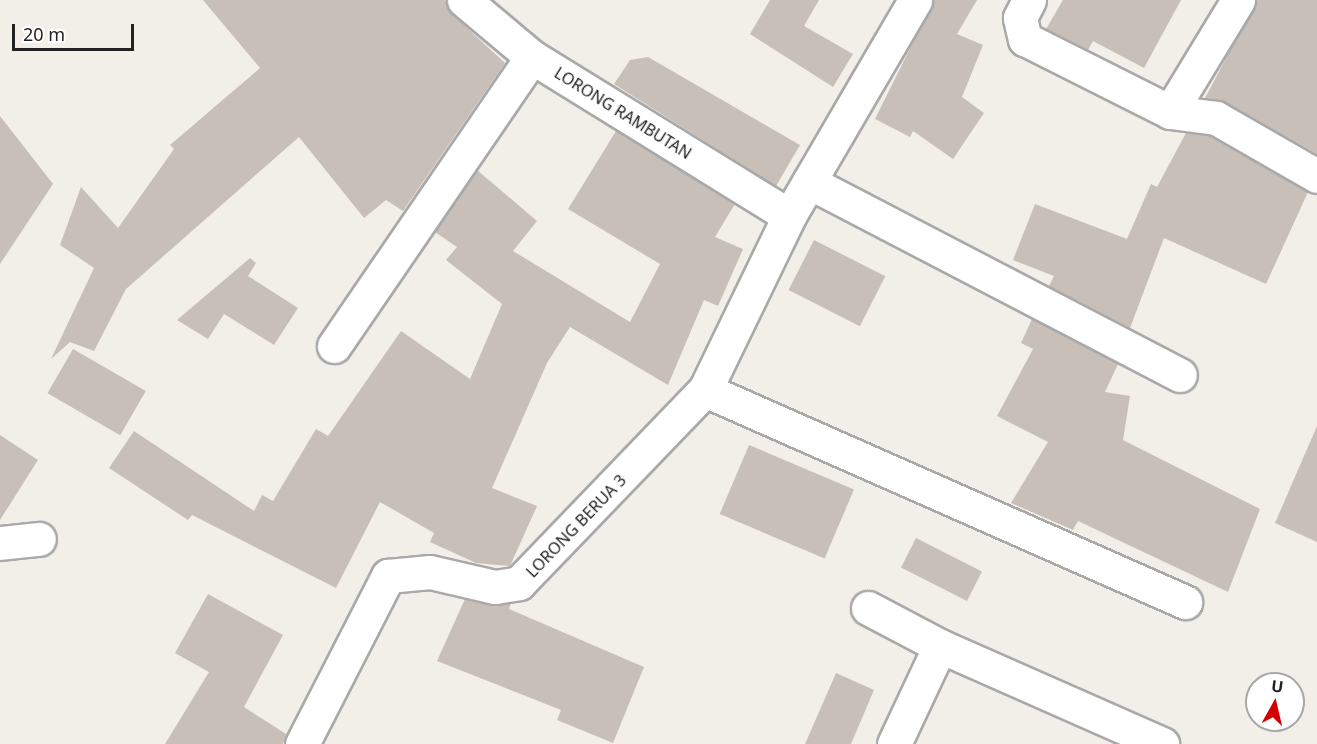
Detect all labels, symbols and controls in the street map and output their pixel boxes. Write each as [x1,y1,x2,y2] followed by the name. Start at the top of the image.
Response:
[15,12,136,50] scale bar
[23,22,65,46] text: 20 m
[551,63,695,163] street label: LORONG RAMBUTAN
[522,471,630,581] street label: LORONG BERUA 3
[1245,672,1305,732] north arrow
[1270,674,1285,698] text: U

